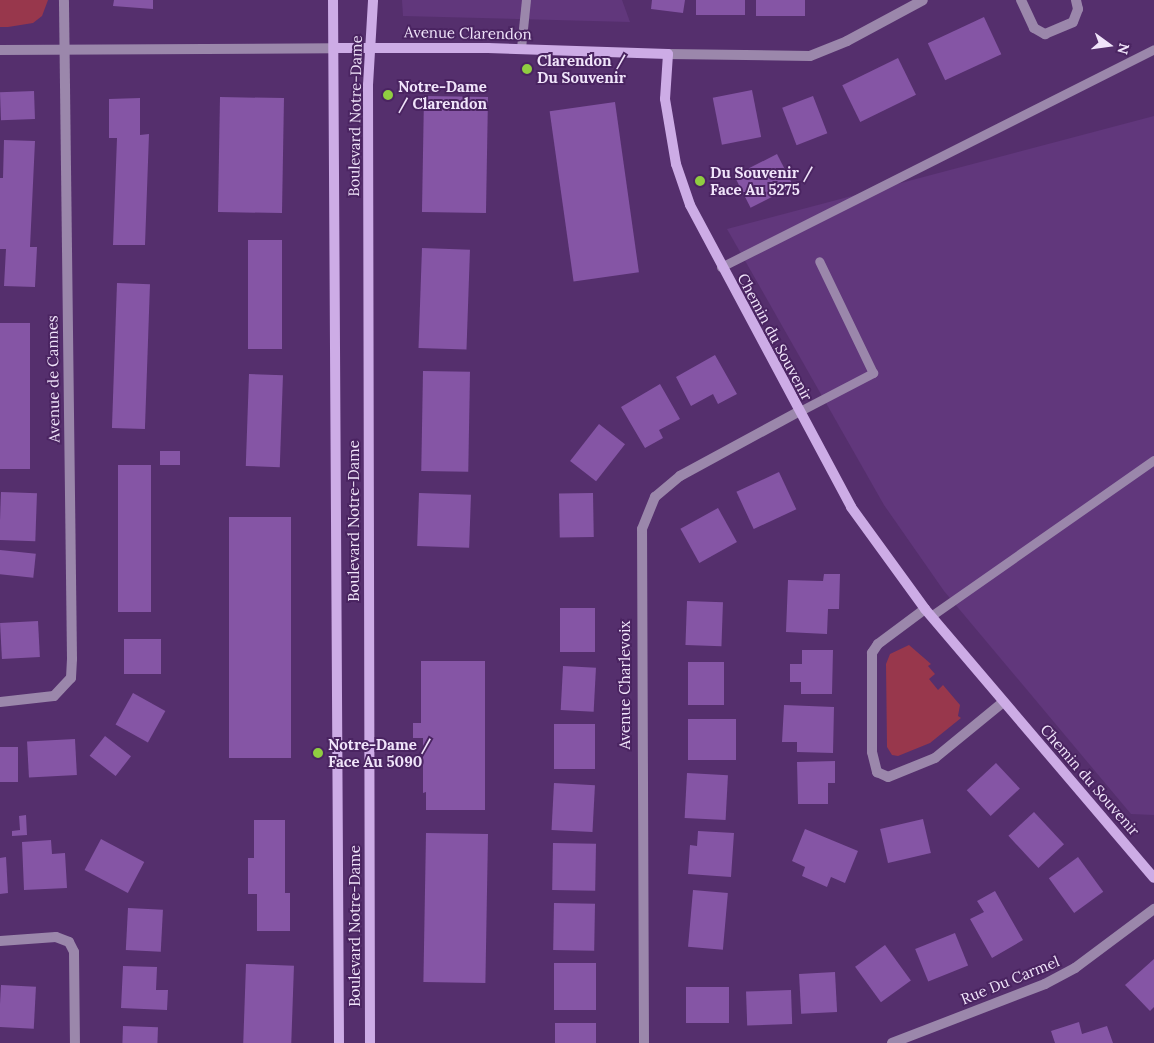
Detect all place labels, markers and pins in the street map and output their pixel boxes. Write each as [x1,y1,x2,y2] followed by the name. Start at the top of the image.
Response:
[537,51,626,86] place label: Clarendon / Du Souvenir
[521,63,533,75] marker: Clarendon / Du Souvenir
[398,77,487,112] place label: Notre-Dame / Clarendon
[382,89,394,101] marker: Notre-Dame / Clarendon
[710,163,813,198] place label: Du Souvenir / Face Au 5275
[694,175,706,187] marker: Du Souvenir / Face Au 5275
[328,735,431,770] place label: Notre-Dame / Face Au 5090
[312,747,324,759] marker: Notre-Dame / Face Au 5090

